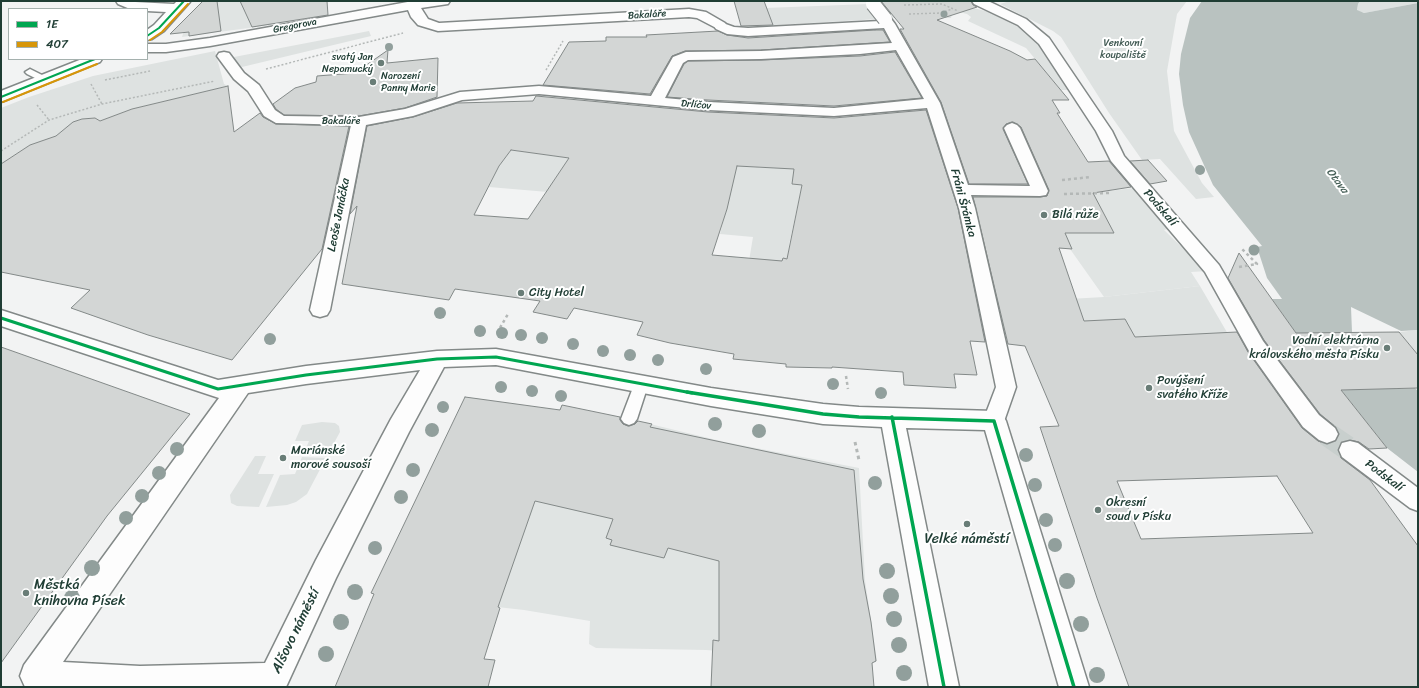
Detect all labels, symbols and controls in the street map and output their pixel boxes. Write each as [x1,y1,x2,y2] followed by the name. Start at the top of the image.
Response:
[8,8,148,60] legend
[627,8,667,22] street label: Bakaláře
[46,13,58,35] text: 1E
[272,16,318,36] street label: Gregorova
[46,33,68,55] text: 407
[1100,37,1146,60] park label: Venkovní koupaliště
[322,51,373,74] place label: svatý Jan Nepomucký
[376,58,386,68] marker: svatý Jan Nepomucký
[381,70,435,94] place label: Narození Panny Marie
[368,77,378,87] marker: Narození Panny Marie
[680,98,712,112] street label: Drlíčov
[322,115,360,127] street label: Bakaláře
[1323,166,1351,196] water label: Otava
[947,167,979,239] street label: Fráni Šrámka
[325,177,353,253] street label: Leoše Janáčka
[1140,187,1180,229] street label: Podskalí
[1052,208,1099,222] place label: Bilá růže
[1039,210,1049,220] marker: Bilá růže
[529,286,584,300] place label: City Hotel
[516,288,526,298] marker: City Hotel
[1249,334,1379,362] place label: Vodní elektrárna královského města Písku
[1382,343,1392,353] marker: Vodní elektrárna královského města Písku
[1157,374,1228,402] place label: Povýšení svatého Kříže
[1144,383,1154,393] marker: Povýšení svatého Kříže
[291,444,371,472] place label: Mariánské morové sousoší
[278,453,288,463] marker: Mariánské morové sousoší
[1362,457,1406,495] street label: Podskalí
[1106,496,1171,524] place label: Okresní soud v Písku
[1093,505,1103,515] marker: Okresní soud v Písku
[962,519,972,529] marker: Velké náměstí
[925,531,1009,547] place label: Velké náměstí
[34,577,125,610] place label: Městká knihovna Písek
[268,586,324,676] street label: Alšovo náměstí
[21,588,31,598] marker: Městká knihovna Písek

